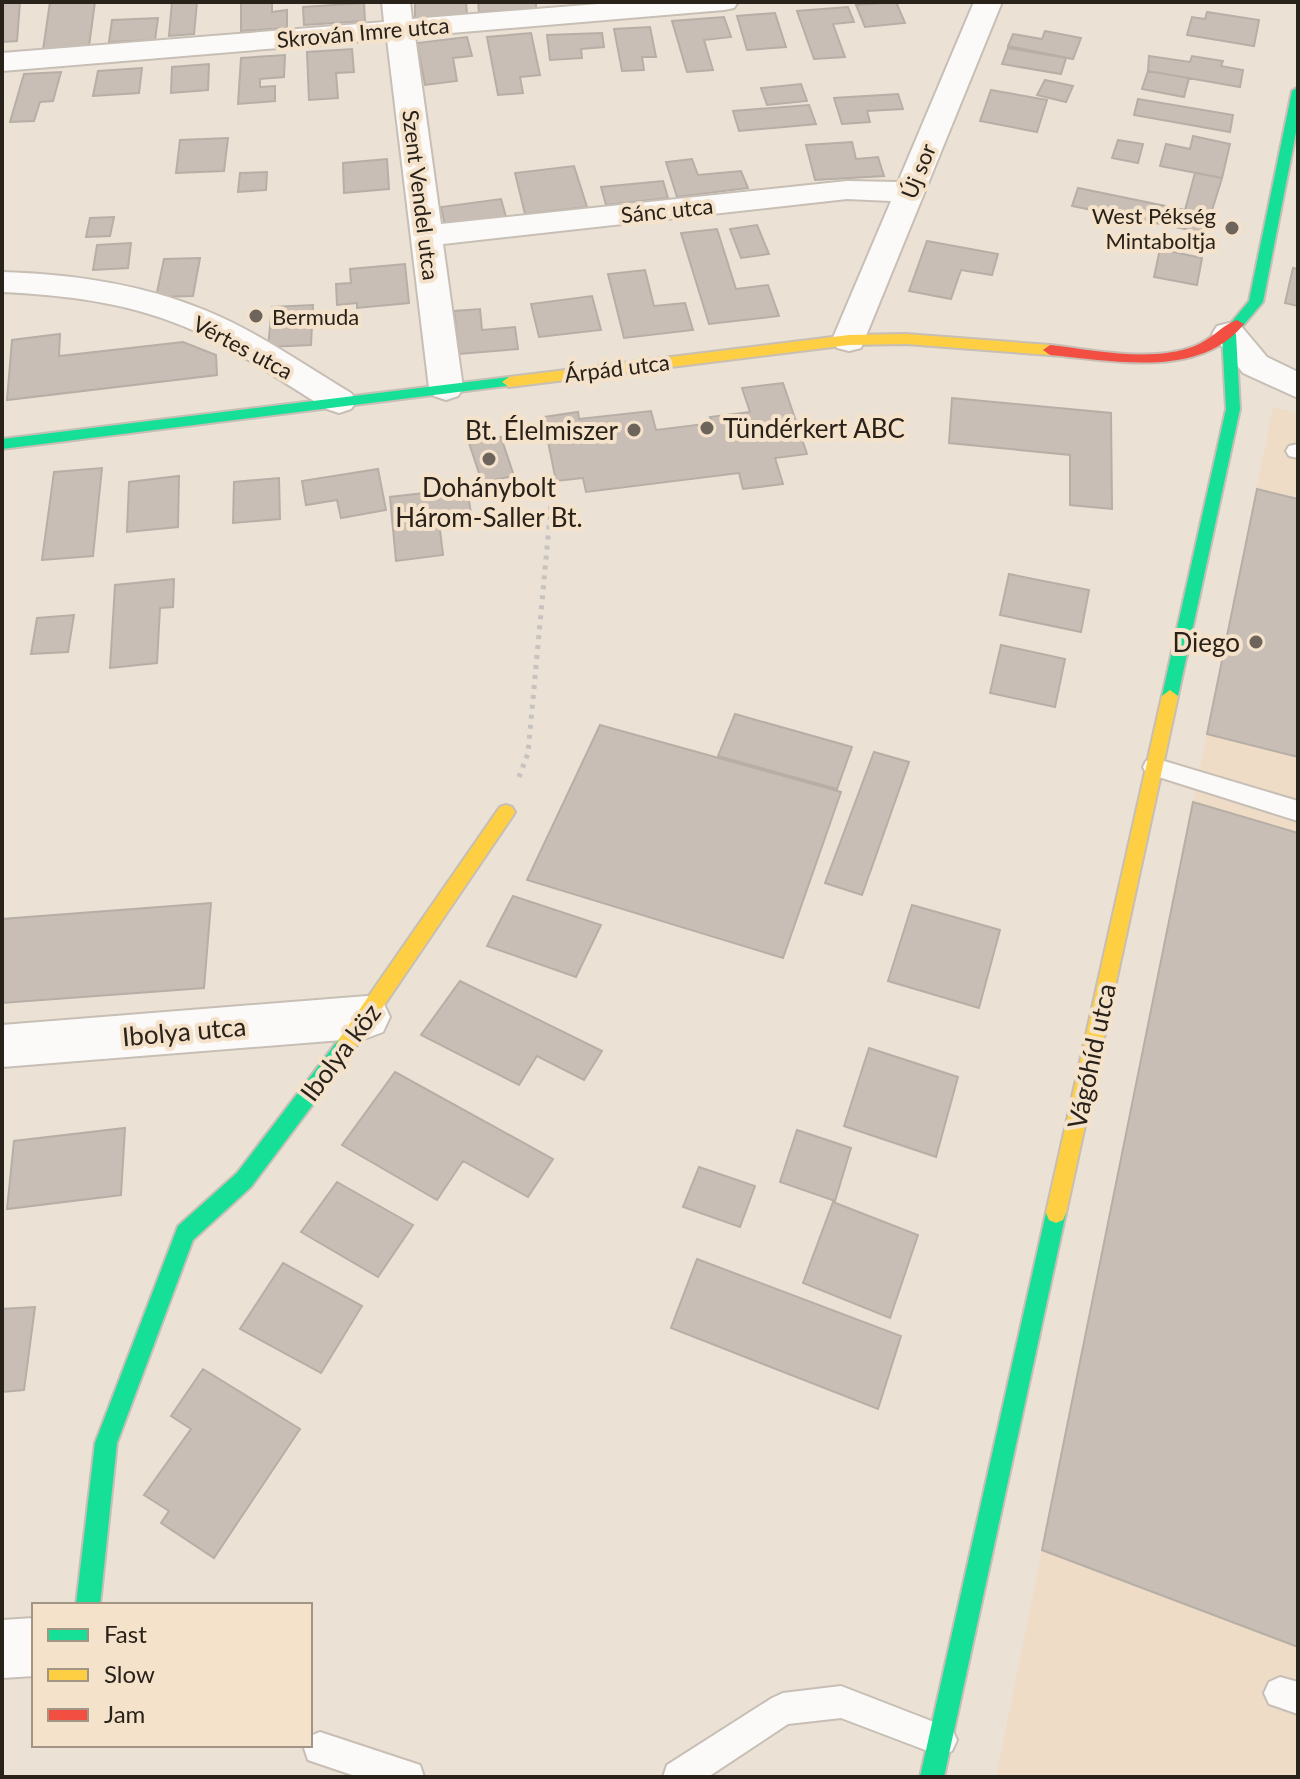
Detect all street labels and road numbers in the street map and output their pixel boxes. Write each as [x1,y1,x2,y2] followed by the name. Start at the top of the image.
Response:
[276,11,450,53] street label: Skrován Imre utca
[397,108,445,282] street label: Szent Vendel utca
[895,140,941,202] street label: Új sor
[620,192,714,228] street label: Sánc utca
[189,309,297,385] street label: Vértes utca
[563,348,671,388] street label: Árpád utca
[1060,980,1122,1132] street label: Vágóhíd utca
[293,997,387,1107] street label: Ibolya köz
[121,1010,247,1052] street label: Ibolya utca

